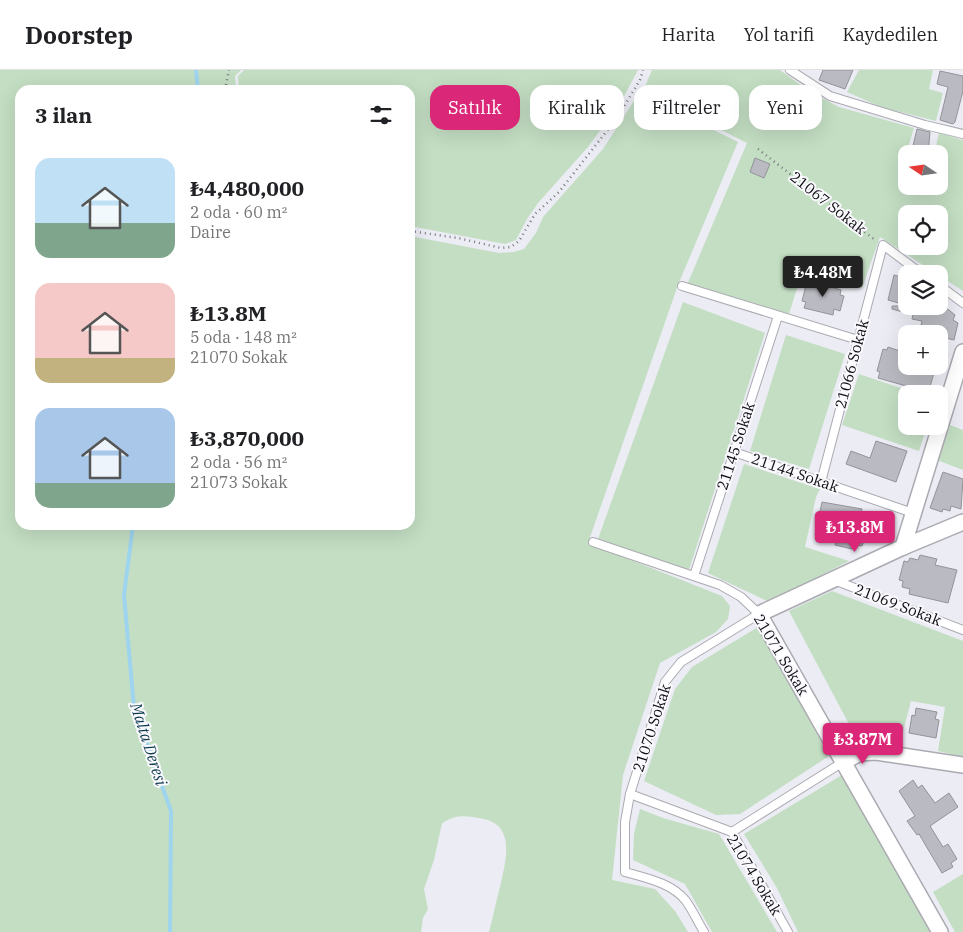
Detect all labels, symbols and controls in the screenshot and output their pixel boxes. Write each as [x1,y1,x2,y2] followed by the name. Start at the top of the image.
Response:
[25,19,133,51] text: Doorstep
[662,23,715,46] text: Harita
[743,23,814,46] text: Yol tarifi
[842,23,938,46] text: Kaydedilen
[430,85,520,130] chip: Satılık
[530,85,624,130] chip: Kiralık
[634,85,739,130] chip: Filtreler
[749,85,822,130] chip: Yeni
[35,101,92,129] text: 3 ilan
[367,101,395,129] icon: filters
[898,145,948,195] north arrow
[898,145,948,435] map controls
[786,167,870,238] street label: 21067 Sokak
[190,174,304,202] text: ₺4,480,000
[75,178,135,238] icon: home
[190,202,287,222] text: 2 oda · 60 m²
[898,205,948,255] button: locate
[190,222,231,242] text: Daire
[782,256,864,298] pin: ₺4.48M
[794,262,852,282] text: ₺4.48M
[898,265,948,315] button: layers
[190,299,267,327] text: ₺13.8M
[75,303,135,363] icon: home
[831,317,873,411] street label: 21066 Sokak
[898,325,948,375] button: +
[190,327,297,347] text: 5 oda · 148 m²
[190,347,288,367] text: 21070 Sokak
[898,385,948,435] button: −
[712,399,759,492] street label: 21145 Sokak
[190,424,304,452] text: ₺3,870,000
[75,428,135,488] icon: home
[749,449,842,496] street label: 21144 Sokak
[190,452,287,472] text: 2 oda · 56 m²
[190,472,288,492] text: 21073 Sokak
[814,510,896,553] pin: ₺13.8M
[826,517,884,537] text: ₺13.8M
[852,579,944,630] street label: 21069 Sokak
[750,611,813,699] street label: 21071 Sokak
[628,681,675,774] street label: 21070 Sokak
[126,699,172,788] water label: Malta Deresi
[822,722,904,765] pin: ₺3.87M
[834,729,892,749] text: ₺3.87M
[723,831,786,919] street label: 21074 Sokak

